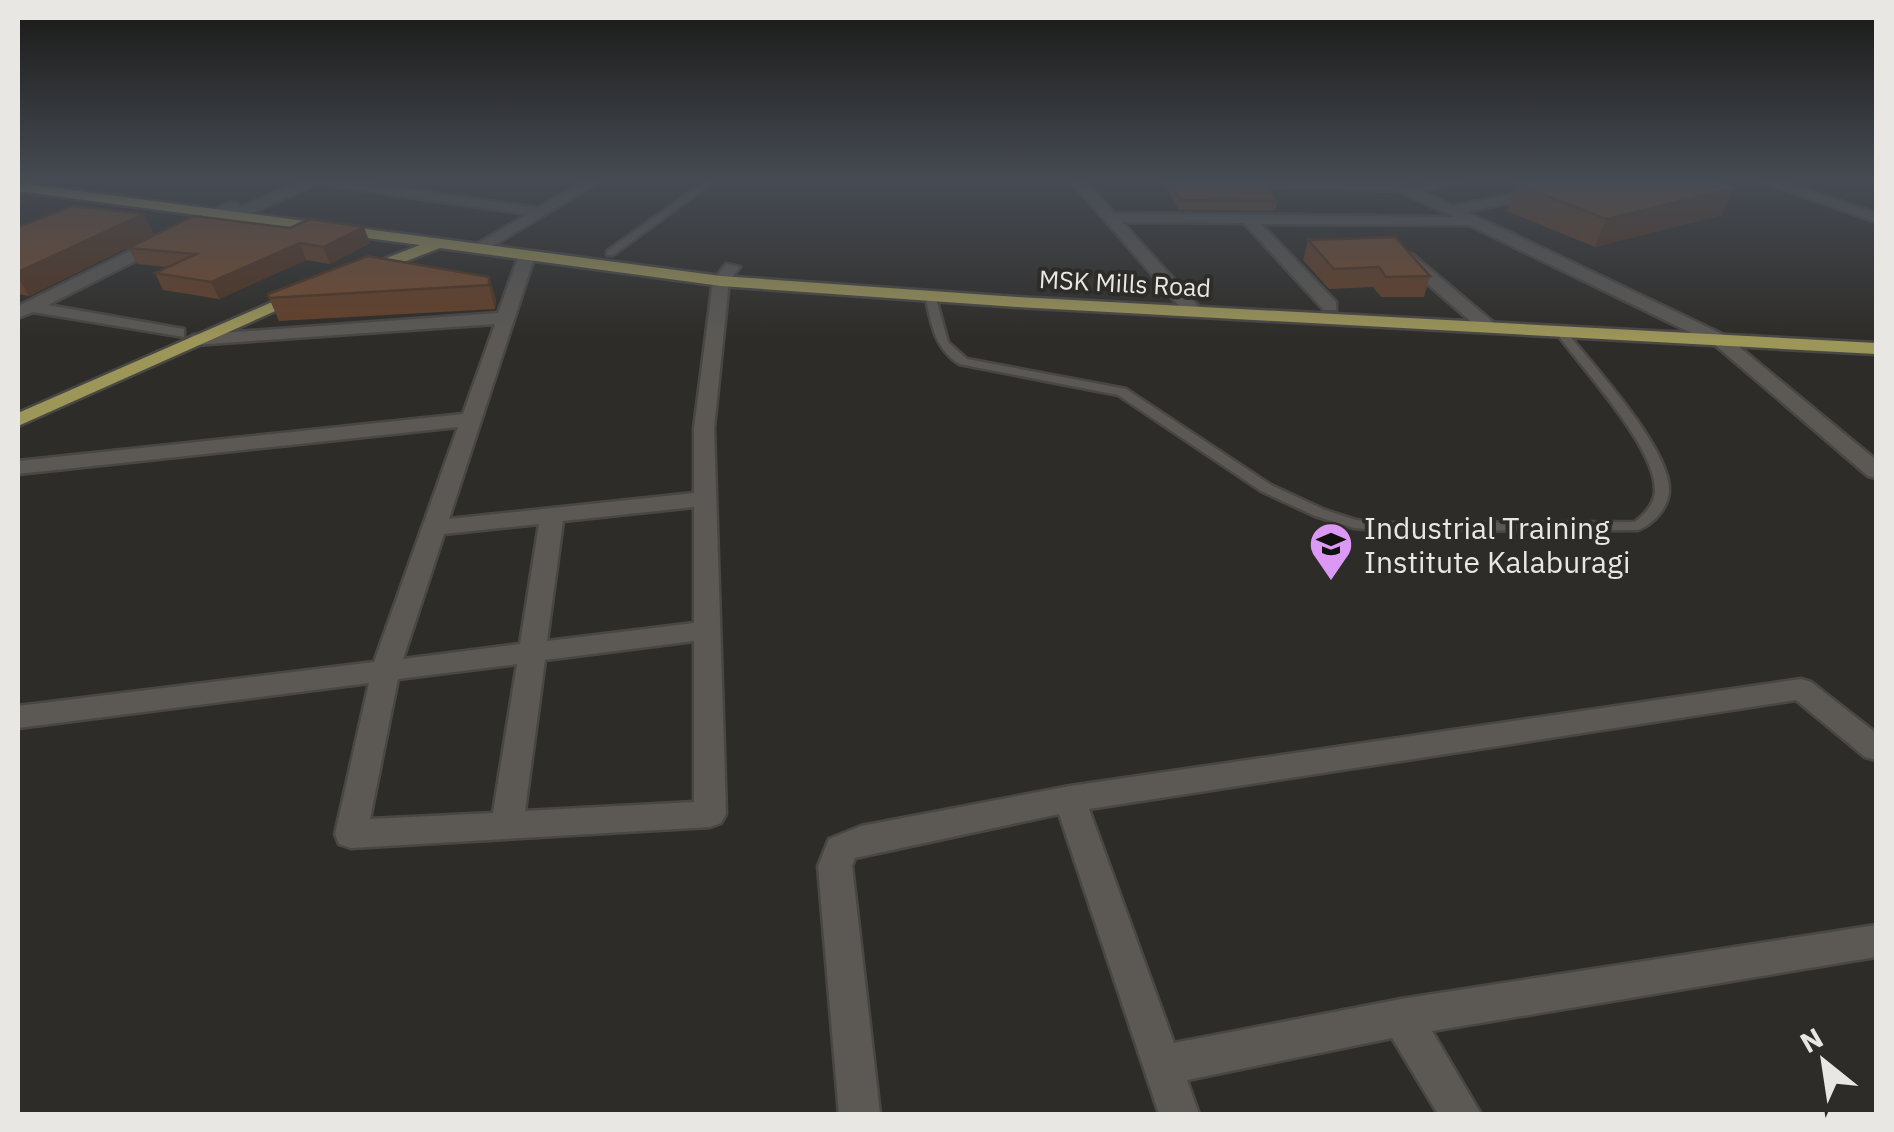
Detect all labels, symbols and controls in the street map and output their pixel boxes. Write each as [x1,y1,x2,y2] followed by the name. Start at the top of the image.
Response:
[1038,262,1212,304] street label: MSK Mills Road
[1364,508,1630,581] place label: Industrial Training Institute Kalaburagi
[1308,521,1354,582] school or university icon: Industrial Training Institute Kalaburagi
[1774,1012,1874,1112] north arrow
[1793,1019,1829,1061] text: N

